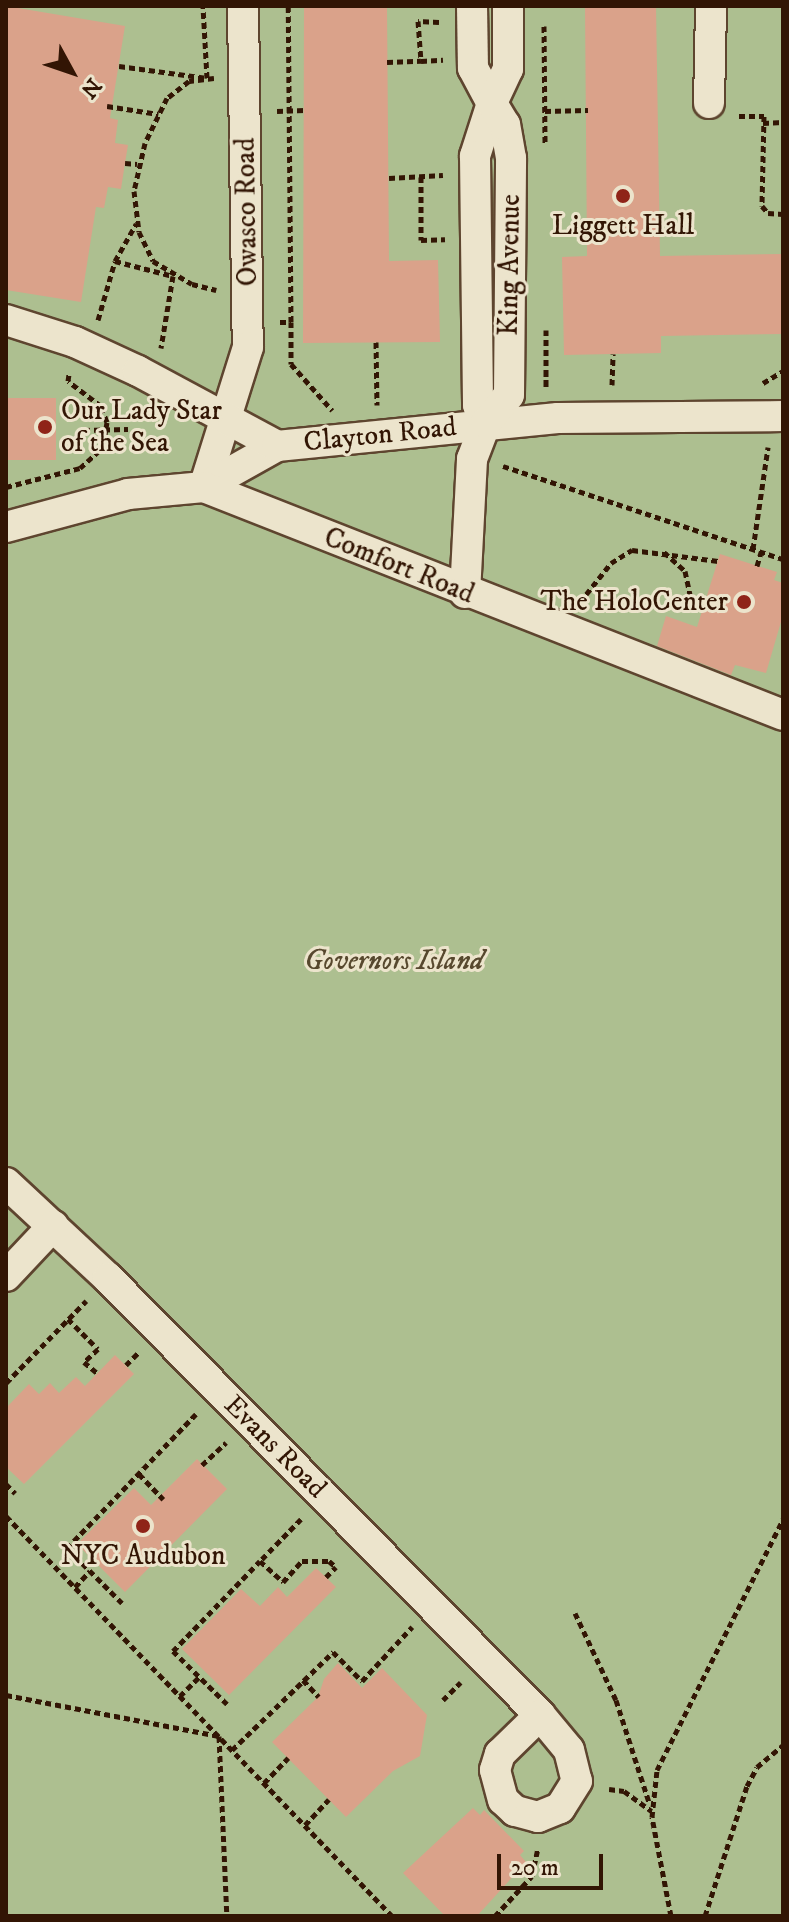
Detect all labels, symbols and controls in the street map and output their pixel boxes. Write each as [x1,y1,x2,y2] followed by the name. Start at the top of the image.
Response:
[32,32,112,112] north arrow
[75,72,107,103] text: N
[229,137,265,287] street label: Owasco Road
[614,187,632,205] marker: Liggett Hall
[492,194,528,336] street label: King Avenue
[552,209,694,243] place label: Liggett Hall
[61,394,222,460] place label: Our Lady Star of the Sea
[302,410,458,460] street label: Clayton Road
[36,418,54,436] marker: Our Lady Star of the Sea
[319,521,479,611] street label: Comfort Road
[540,585,728,619] place label: The HoloCenter
[735,593,753,611] marker: The HoloCenter
[304,944,484,978] park label: Governors Island
[217,1389,333,1505] street label: Evans Road
[134,1517,152,1535] marker: NYC Audubon
[60,1539,226,1573] place label: NYC Audubon
[501,1838,607,1888] scale bar
[511,1853,559,1883] text: 20 m

